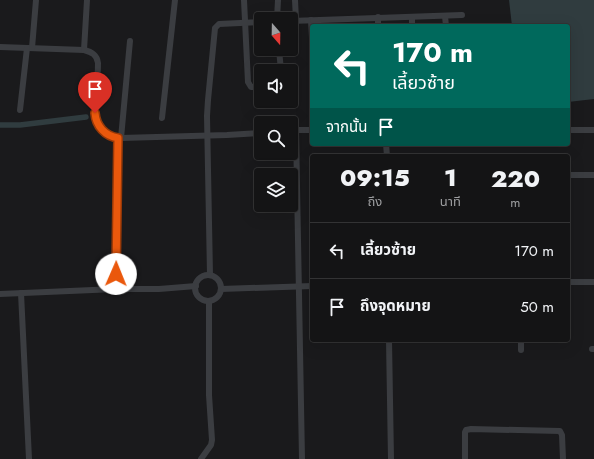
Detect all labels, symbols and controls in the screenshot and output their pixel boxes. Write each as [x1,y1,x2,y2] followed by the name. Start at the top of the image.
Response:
[254,12,298,56] north arrow
[254,12,298,212] map controls
[392,32,473,73] text: 170 m
[326,40,378,92] icon: left
[254,64,298,108] button: sound
[392,70,455,96] text: เลี้ยวซ้าย
[78,72,112,113] pin
[84,78,106,100] icon: arrive
[254,116,298,160] button: search
[326,116,367,138] text: จากนั้น
[375,116,397,138] icon: arrive
[340,160,410,195] text: 09:15
[444,160,457,195] text: 1
[491,161,540,196] text: 220
[254,168,298,212] button: layers
[367,192,382,211] text: ถึง
[440,192,461,211] text: นาที
[510,193,521,212] text: m
[360,239,416,261] text: เลี้ยวซ้าย
[326,240,348,262] icon: left
[514,240,554,262] text: 170 m
[95,253,137,295] position arrow
[360,295,431,317] text: ถึงจุดหมาย
[326,296,348,318] icon: arrive
[520,296,554,318] text: 50 m

